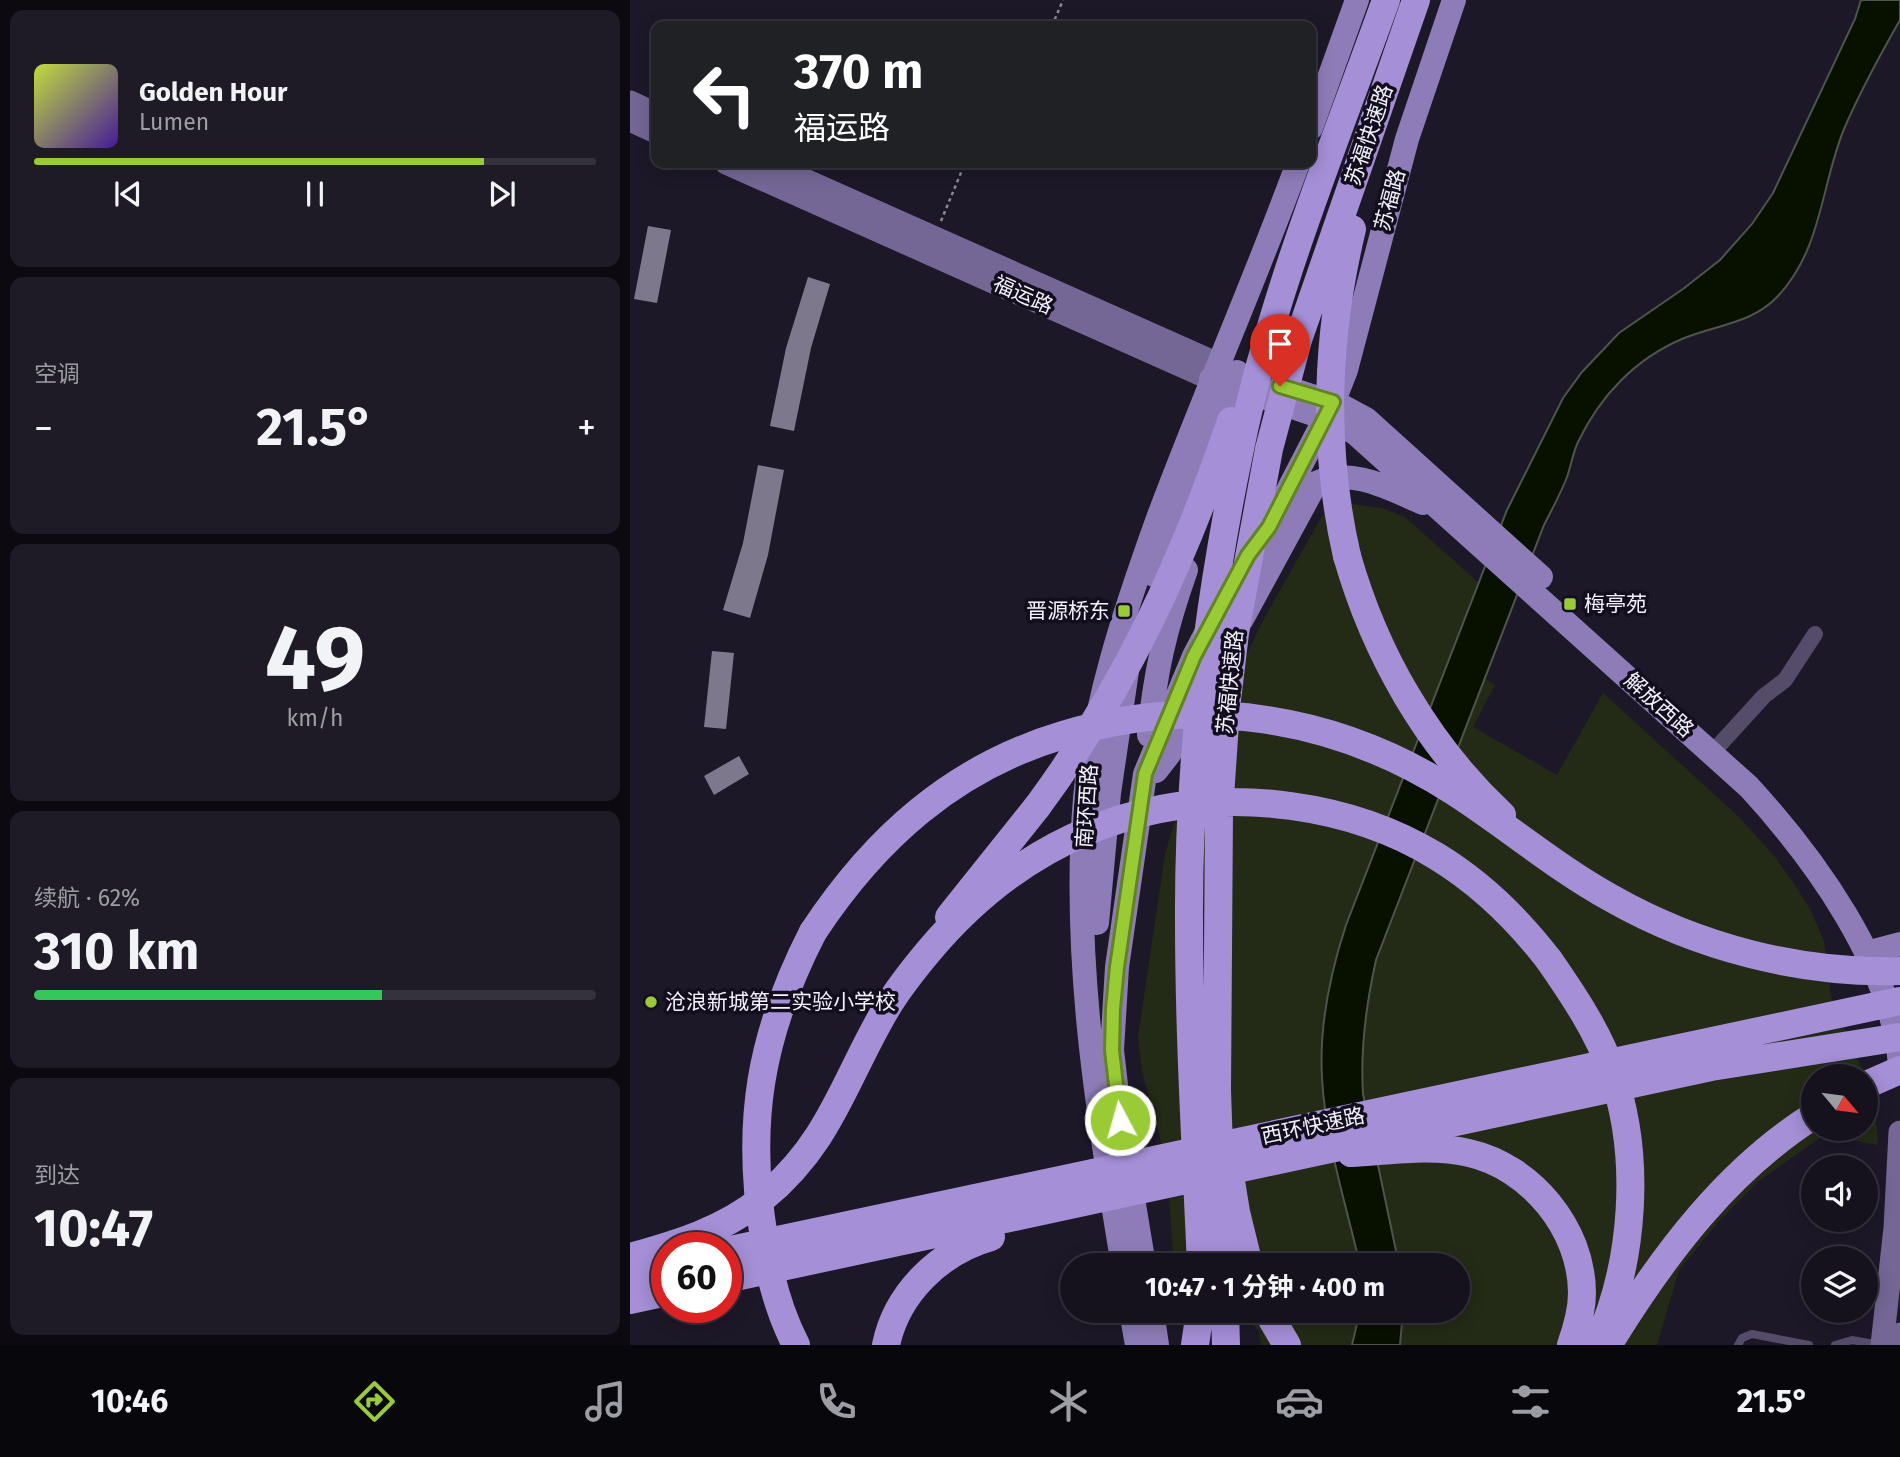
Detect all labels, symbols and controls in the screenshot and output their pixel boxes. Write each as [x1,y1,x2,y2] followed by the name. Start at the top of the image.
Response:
[794,42,923,101] text: 370 m
[679,49,770,140] icon: left
[139,77,287,108] text: Golden Hour
[1340,81,1398,189] street label: 苏福快速路
[139,108,209,136] text: Lumen
[794,109,890,147] text: 福运路
[1369,166,1411,234] street label: 苏福路
[109,175,147,213] icon: previous
[296,175,334,213] icon: pause
[483,175,521,213] icon: next
[989,270,1057,320] street label: 福运路
[1250,314,1310,386] pin
[1261,325,1299,363] icon: arrive
[34,360,80,388] text: 空调
[256,396,374,459] text: 21.5°
[34,405,53,451] text: −
[577,405,596,451] text: +
[1584,591,1647,617] place label: 梅亭苑
[1562,596,1578,612] marker: 梅亭苑
[1026,598,1110,624] place label: 晋源桥东
[1116,603,1132,619] marker: 晋源桥东
[265,604,365,713] text: 49
[1212,628,1248,736] street label: 苏福快速路
[1619,667,1699,743] street label: 解放西路
[287,704,343,732] text: km/h
[1071,763,1103,849] street label: 南环西路
[34,884,140,912] text: 续航 · 62%
[34,920,199,983] text: 310 km
[665,989,896,1015] place label: 沧浪新城第二实验小学校
[643,994,659,1010] marker: 沧浪新城第二实验小学校
[1801,1064,1878,1141] north arrow
[1801,1064,1878,1323] map controls
[1083,1083,1157,1157] position arrow
[1259,1102,1367,1150] street label: 西环快速路
[1801,1155,1878,1232] button: sound
[34,1161,80,1189] text: 到达
[34,1197,153,1260] text: 10:47
[651,1232,742,1323] speed limit sign: 60
[1801,1246,1878,1323] button: layers
[1145,1272,1385,1303] text: 10:47 · 1 分钟 · 400 m
[350,1377,399,1426] icon: directions
[581,1377,630,1426] icon: music
[812,1377,861,1426] icon: phone
[1044,1377,1093,1426] icon: climate
[1275,1377,1324,1426] icon: car
[1506,1377,1555,1426] icon: filters
[91,1382,168,1420] text: 10:46
[1737,1382,1809,1420] text: 21.5°

